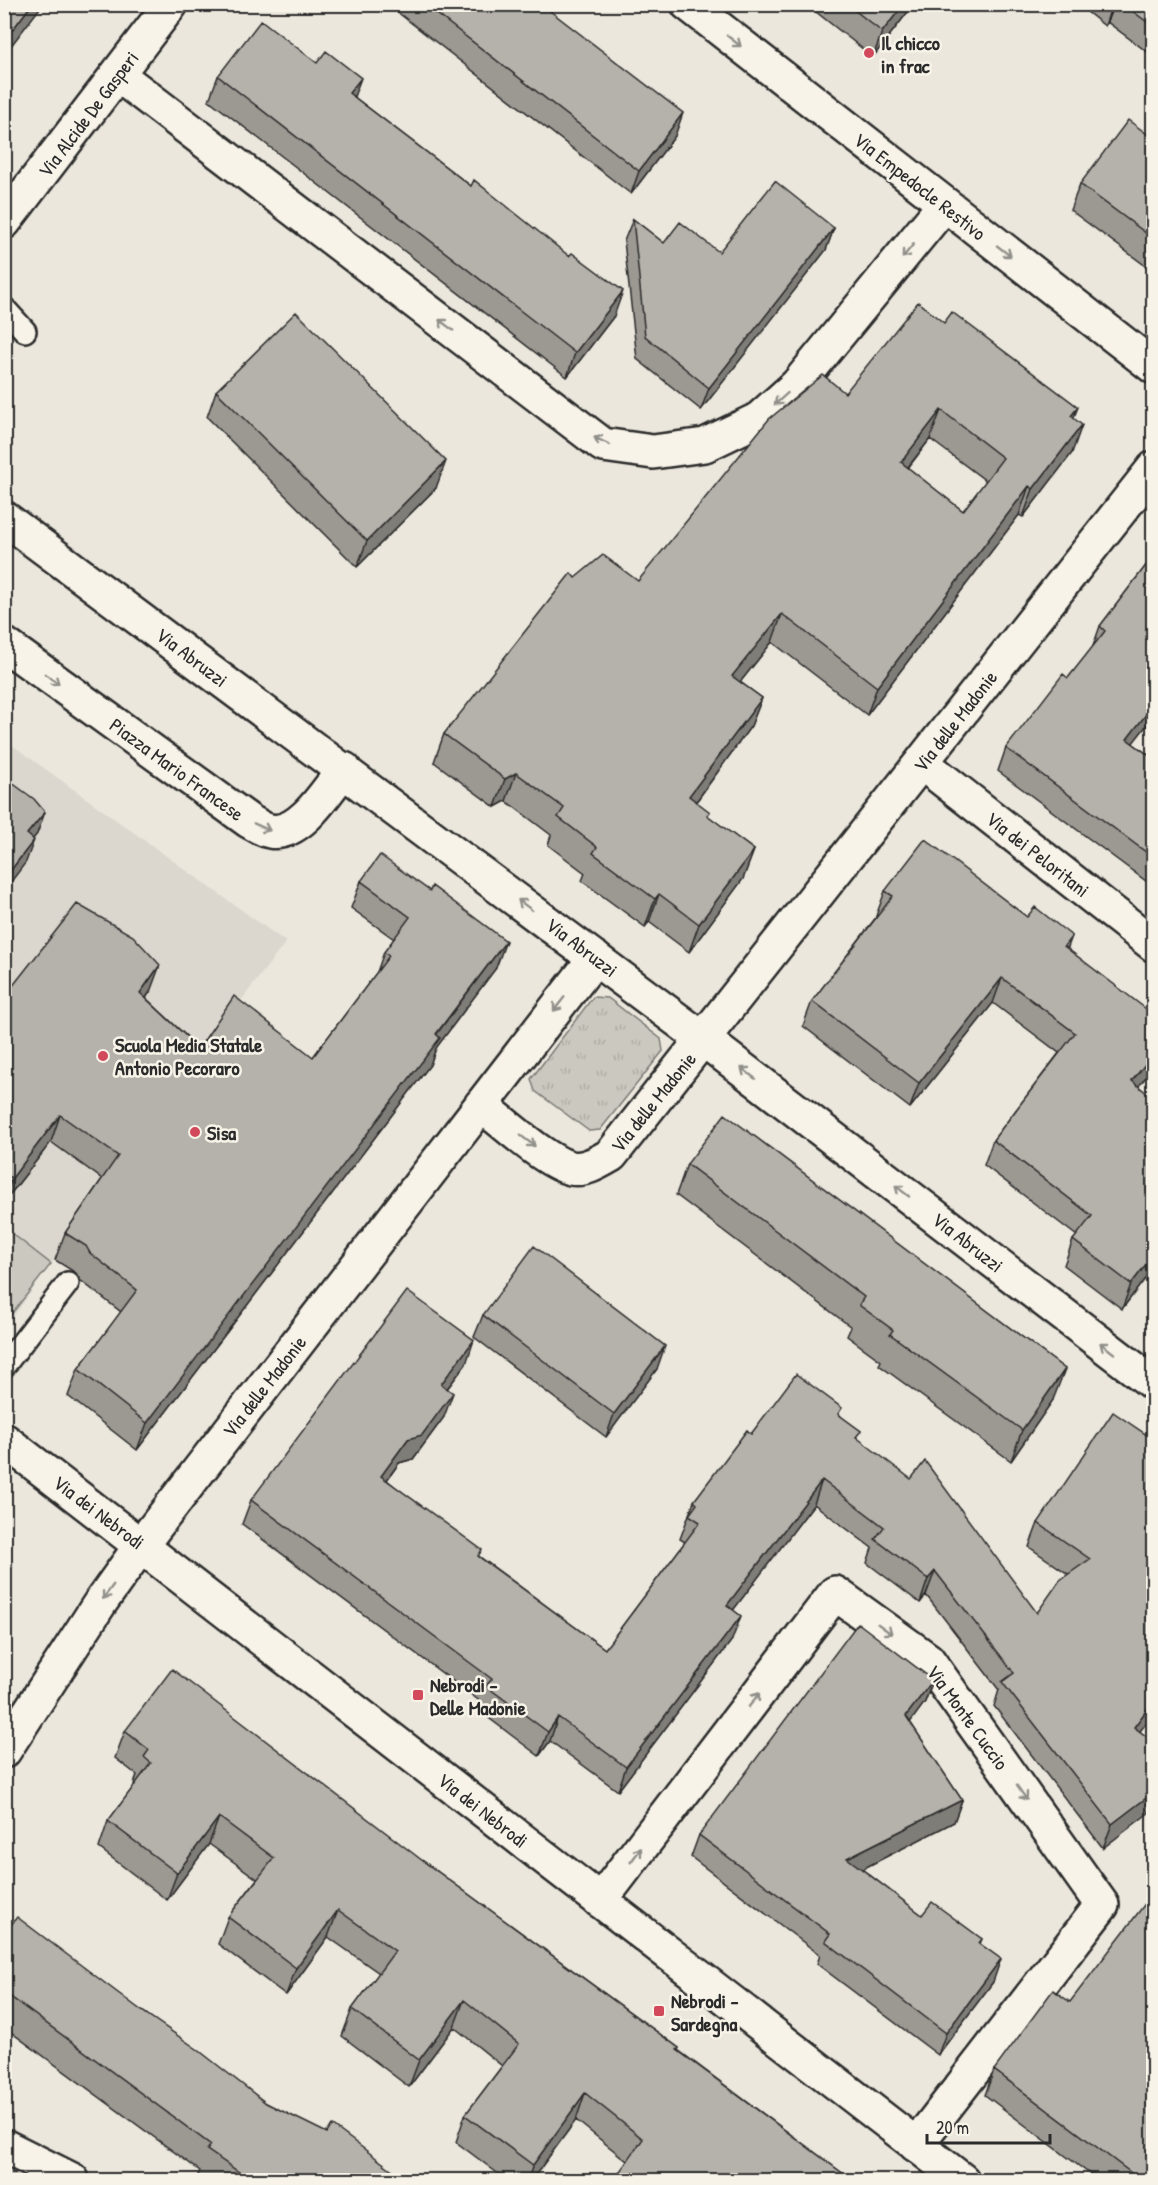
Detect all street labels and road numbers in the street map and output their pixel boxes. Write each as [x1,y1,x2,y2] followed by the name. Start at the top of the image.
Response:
[32,45,144,183] street label: Via Alcide De Gasperi
[848,126,992,246] street label: Via Empedocle Restivo
[151,621,233,693] street label: Via Abruzzi
[907,665,1003,777] street label: Via delle Madonie
[105,711,249,827] street label: Piazza Mario Francese
[981,805,1095,903] street label: Via dei Peloritani
[541,911,623,983] street label: Via Abruzzi
[604,1046,702,1158] street label: Via delle Madonie
[927,1206,1009,1278] street label: Via Abruzzi
[216,1330,312,1442] street label: Via delle Madonie
[48,1469,150,1555] street label: Via dei Nebrodi
[921,1659,1015,1775] street label: Via Monte Cuccio
[432,1766,534,1854] street label: Via dei Nebrodi

